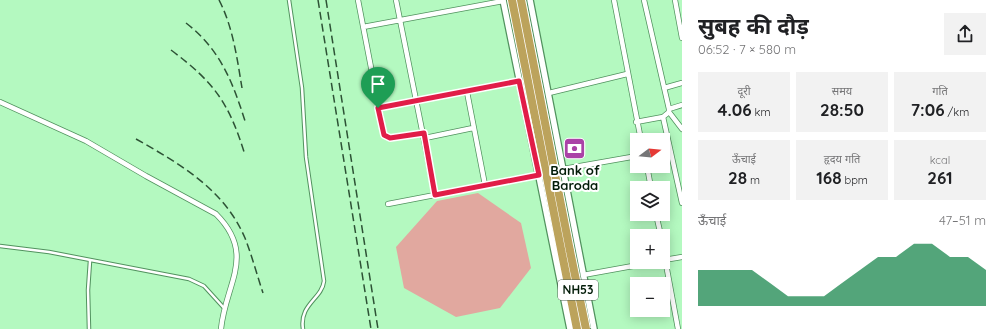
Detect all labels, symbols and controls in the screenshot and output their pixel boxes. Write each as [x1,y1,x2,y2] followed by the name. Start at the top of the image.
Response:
[698,12,809,40] text: सुबह की दौड़
[944,13,986,55] button: share
[698,41,796,57] text: 06:52 · 7 × 580 m
[361,67,395,108] pin
[367,73,389,95] icon: arrive
[737,84,751,98] text: दूरी
[832,84,852,98] text: समय
[932,84,948,98] text: गति
[718,99,752,120] text: 4.06
[820,99,864,120] text: 28:50
[911,99,945,120] text: 7:06
[752,105,771,119] text: km
[945,105,969,119] text: /km
[630,133,670,173] north arrow
[630,133,670,317] map controls
[562,135,588,161] bank icon: Bank of Baroda
[732,152,756,166] text: ऊँचाई
[824,152,860,166] text: हृदय गति
[930,153,950,167] text: kcal
[550,162,600,193] place label: Bank of Baroda
[728,167,747,188] text: 28
[816,167,841,188] text: 168
[927,167,953,188] text: 261
[747,173,760,187] text: m
[841,173,868,187] text: bpm
[630,181,670,221] button: layers
[698,212,726,228] text: ऊँचाई
[939,212,986,228] text: 47–51 m
[630,229,670,269] button: +
[630,277,670,317] button: −
[558,280,598,300] road number: NH53

